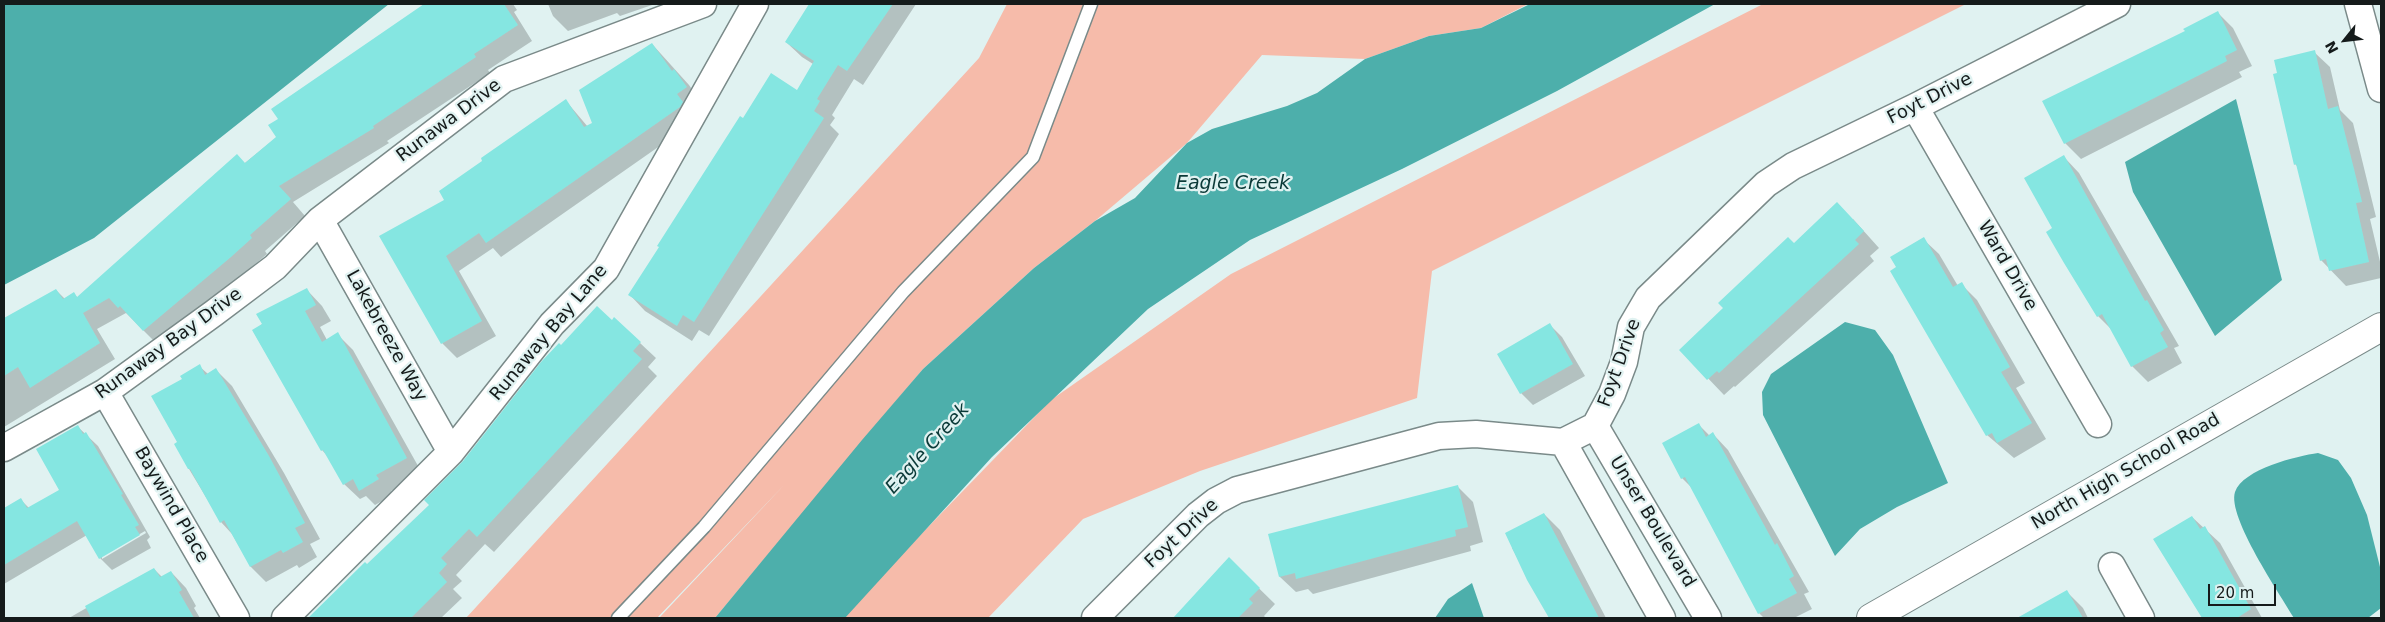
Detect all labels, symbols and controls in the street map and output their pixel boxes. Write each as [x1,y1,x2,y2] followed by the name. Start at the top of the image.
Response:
[2320,15,2370,65] north arrow
[2322,38,2342,56] text: N
[1884,68,1976,130] street label: Foyt Drive
[393,75,505,167] street label: Runawa Drive
[1176,173,1290,195] water label: Eagle Creek
[1973,217,2041,315] street label: Ward Drive
[486,261,612,405] street label: Runaway Bay Lane
[341,266,431,406] street label: Lakebreeze Way
[92,284,246,404] street label: Runaway Bay Drive
[1594,316,1646,410] street label: Foyt Drive
[881,399,975,499] water label: Eagle Creek
[2028,409,2224,535] street label: North High School Road
[129,443,213,567] street label: Baywind Place
[1604,452,1700,592] street label: Unser Boulevard
[1141,495,1223,573] street label: Foyt Drive
[2210,574,2278,606] scale bar
[2216,584,2254,602] text: 20 m

